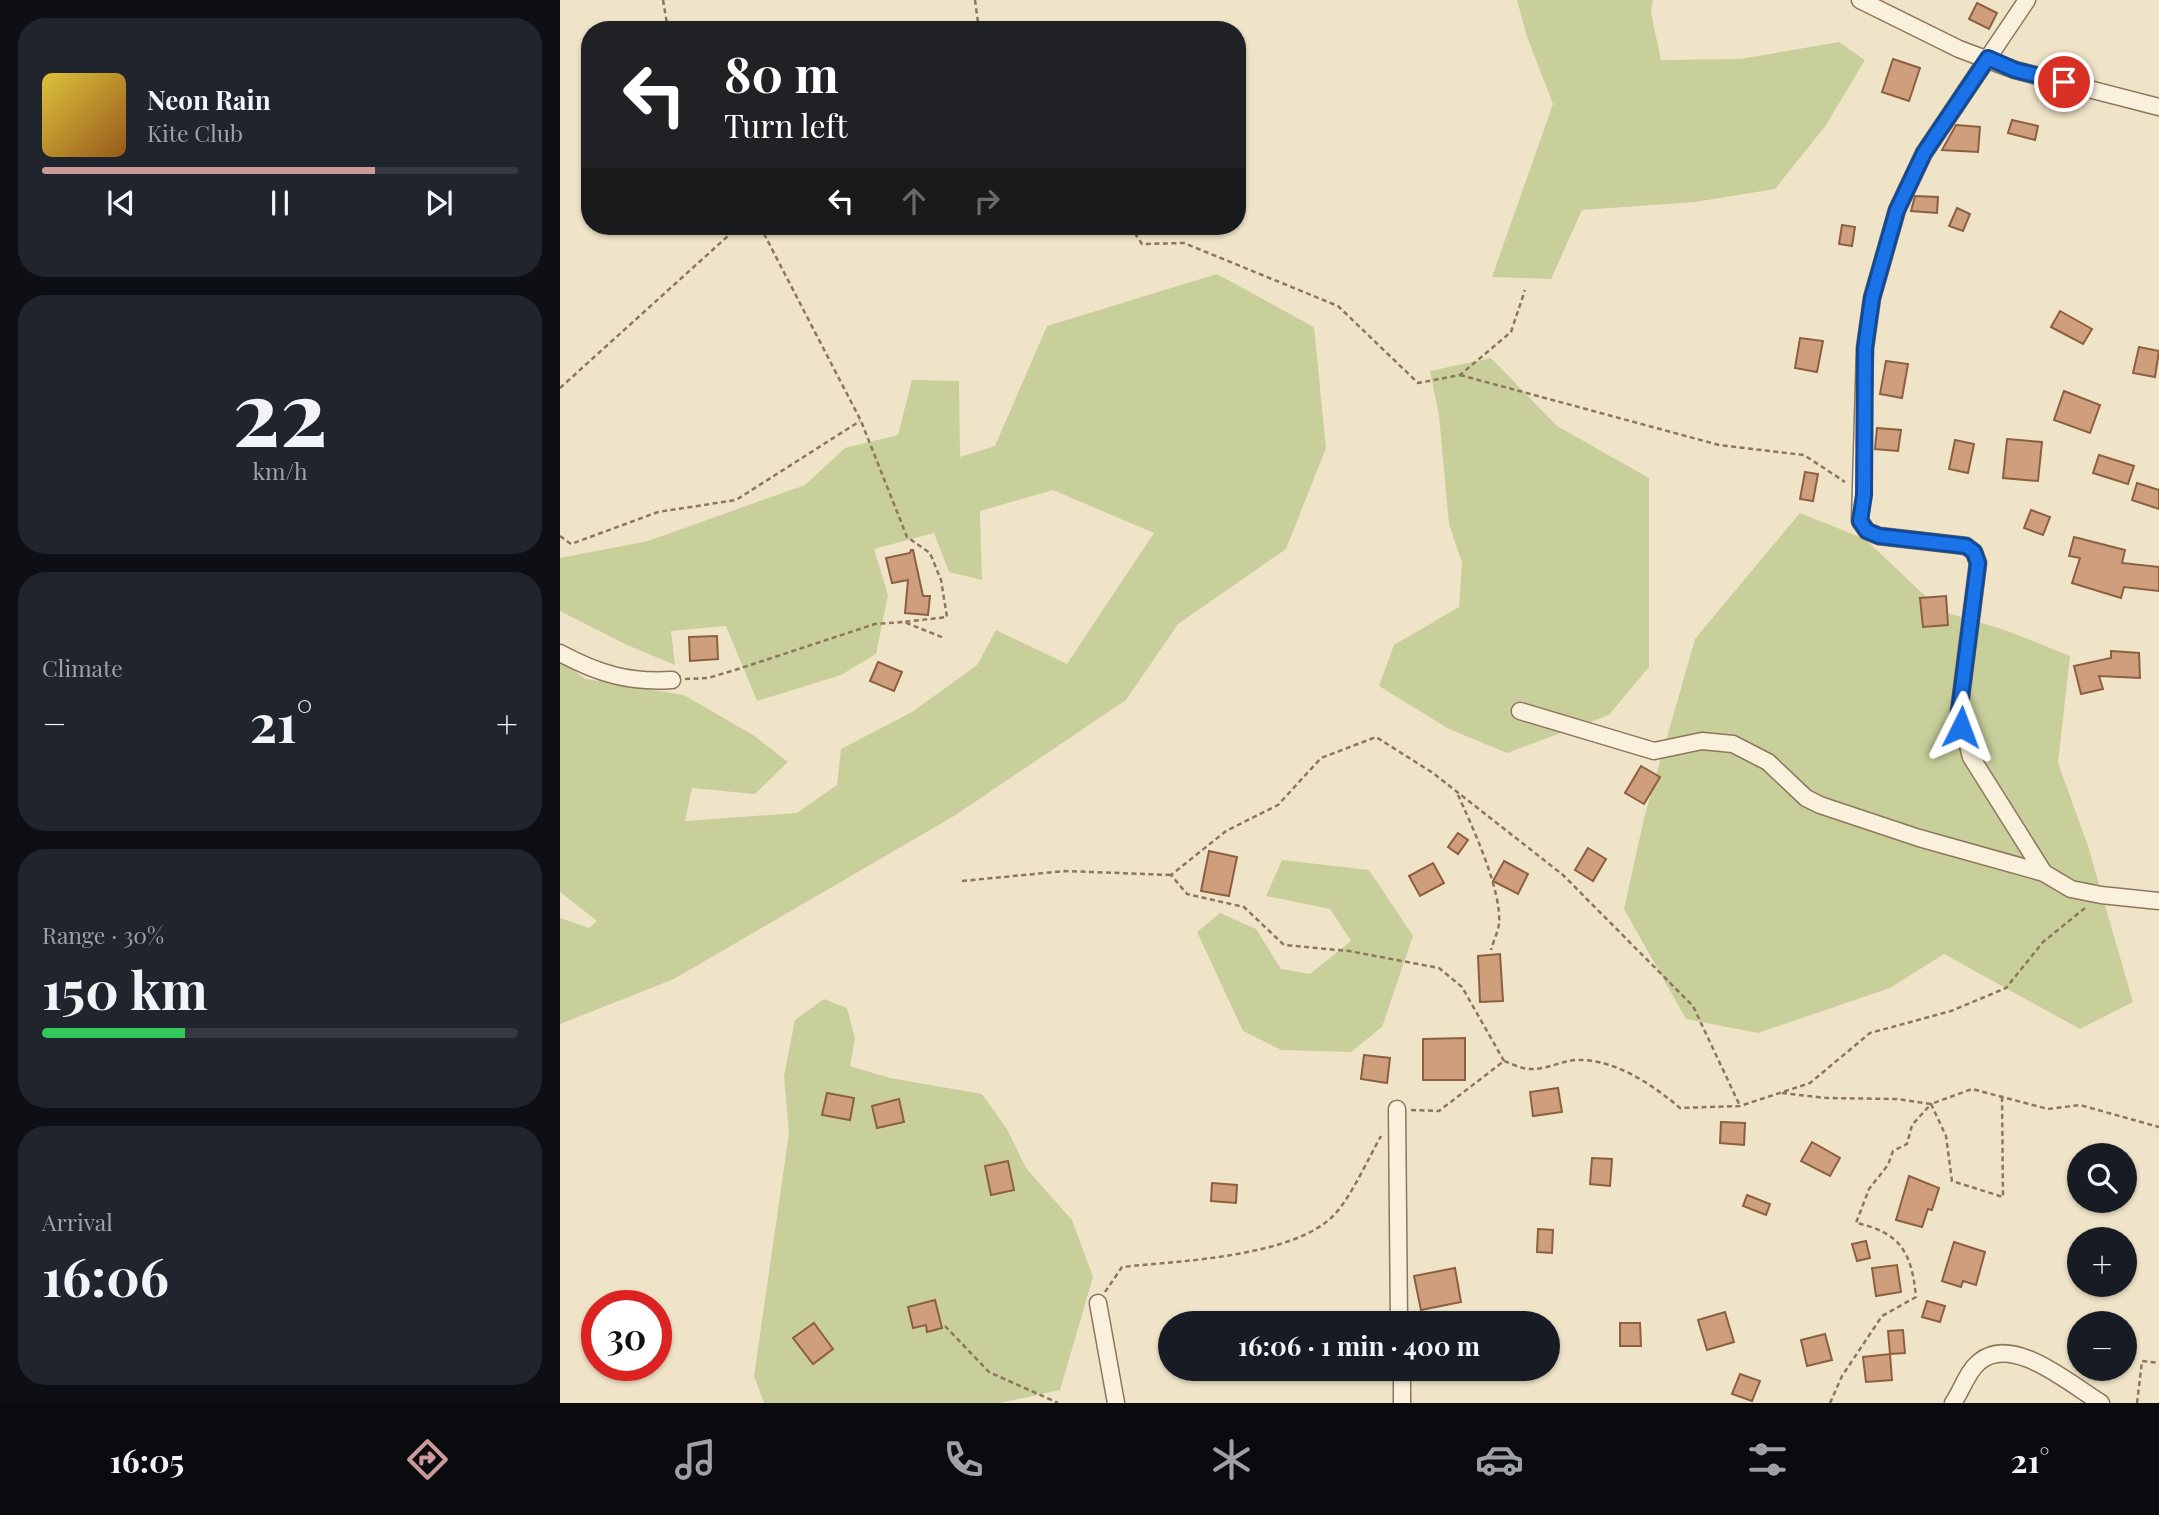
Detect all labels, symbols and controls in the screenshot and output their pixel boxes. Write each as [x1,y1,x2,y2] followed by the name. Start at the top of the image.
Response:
[724,40,839,105] text: 80 m
[609,49,700,140] icon: left
[2034,52,2094,112] pin
[2045,63,2083,101] icon: arrive
[147,82,271,117] text: Neon Rain
[724,103,848,146] text: Turn left
[147,117,243,148] text: Kite Club
[822,182,860,220] icon: left
[895,182,933,220] icon: ahead
[968,182,1006,220] icon: right
[102,184,140,222] icon: previous
[261,184,299,222] icon: pause
[420,184,458,222] icon: next
[232,349,328,470] text: 22
[252,455,308,486] text: km/h
[42,652,123,683] text: Climate
[250,687,313,756] text: 21°
[1924,690,1998,764] position arrow
[42,697,67,748] text: −
[496,697,518,748] text: +
[42,919,164,950] text: Range · 30%
[42,954,208,1023] text: 150 km
[2067,1143,2137,1381] map controls
[2067,1143,2137,1213] button: search
[42,1206,113,1237] text: Arrival
[2067,1227,2137,1297] button: +
[42,1241,169,1310] text: 16:06
[581,1290,672,1381] speed limit sign: 30
[2067,1311,2137,1381] button: −
[1238,1328,1480,1363] text: 16:06 · 1 min · 400 m
[403,1435,452,1484] icon: directions
[671,1435,720,1484] icon: music
[939,1435,988,1484] icon: phone
[1207,1435,1256,1484] icon: climate
[1475,1435,1524,1484] icon: car
[1743,1435,1792,1484] icon: filters
[109,1438,184,1481] text: 16:05
[2011,1438,2050,1481] text: 21°

